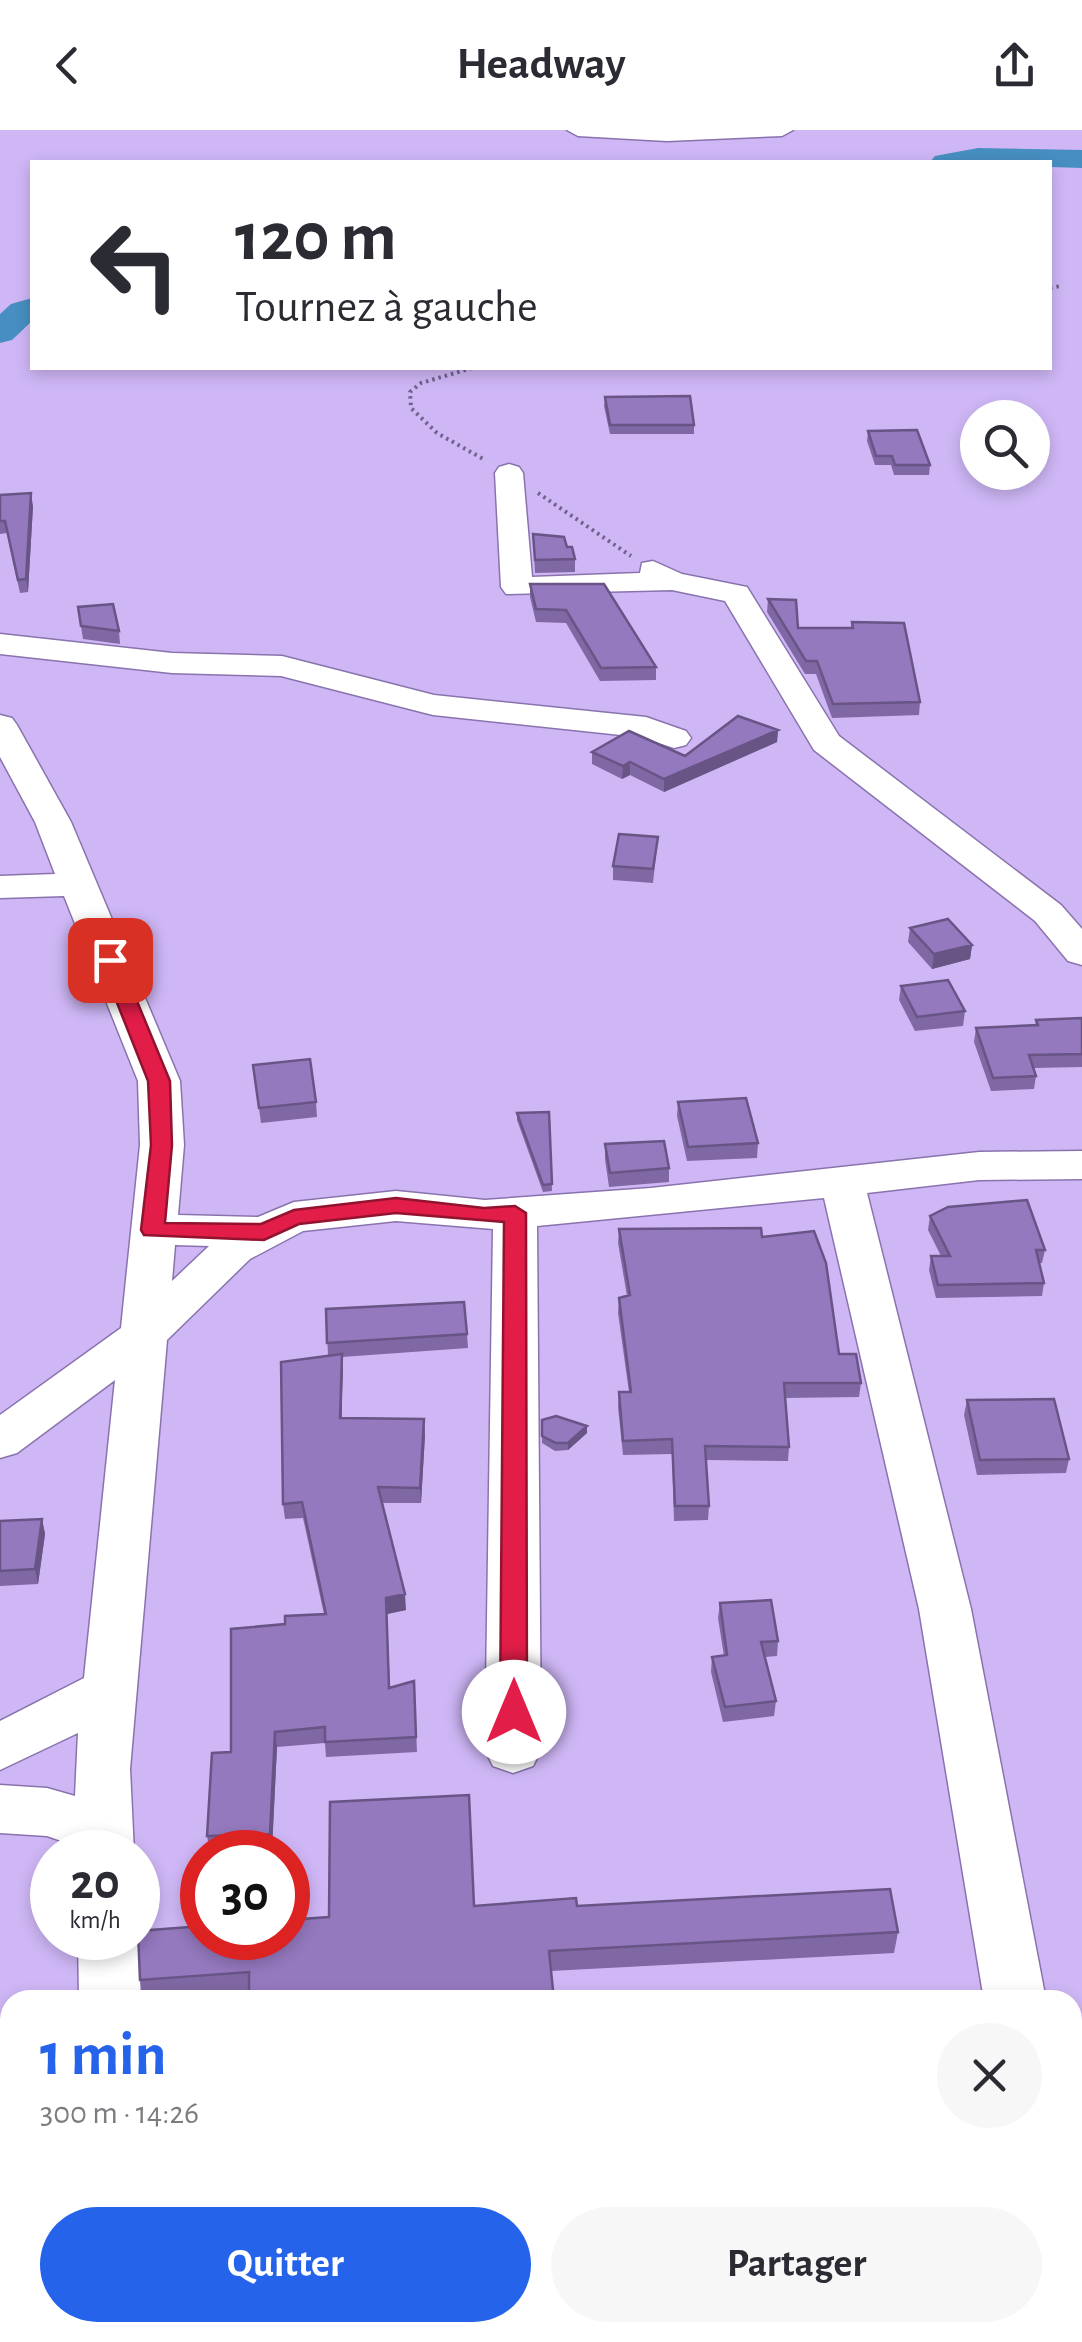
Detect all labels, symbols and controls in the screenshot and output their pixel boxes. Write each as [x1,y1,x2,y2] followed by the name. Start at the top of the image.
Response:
[40,38,95,93] icon: back
[987,38,1042,93] icon: share
[456,42,626,87] text: Headway
[70,200,200,330] icon: left
[235,203,397,273] text: 120 m
[235,285,538,330] text: Tournez à gauche
[960,400,1050,490] map controls
[960,400,1050,490] button: search
[68,918,153,1003] pin
[83,933,138,988] icon: arrive
[462,1660,566,1764] position arrow
[180,1830,310,1960] speed limit sign: 30
[70,1858,120,1908] text: 20
[69,1908,121,1933] text: km/h
[937,2023,1042,2128] button: close
[40,2026,166,2086] text: 1 min
[40,2097,199,2129] text: 300 m · 14:26
[40,2207,531,2322] button: Quitter
[551,2207,1042,2322] button: Partager

